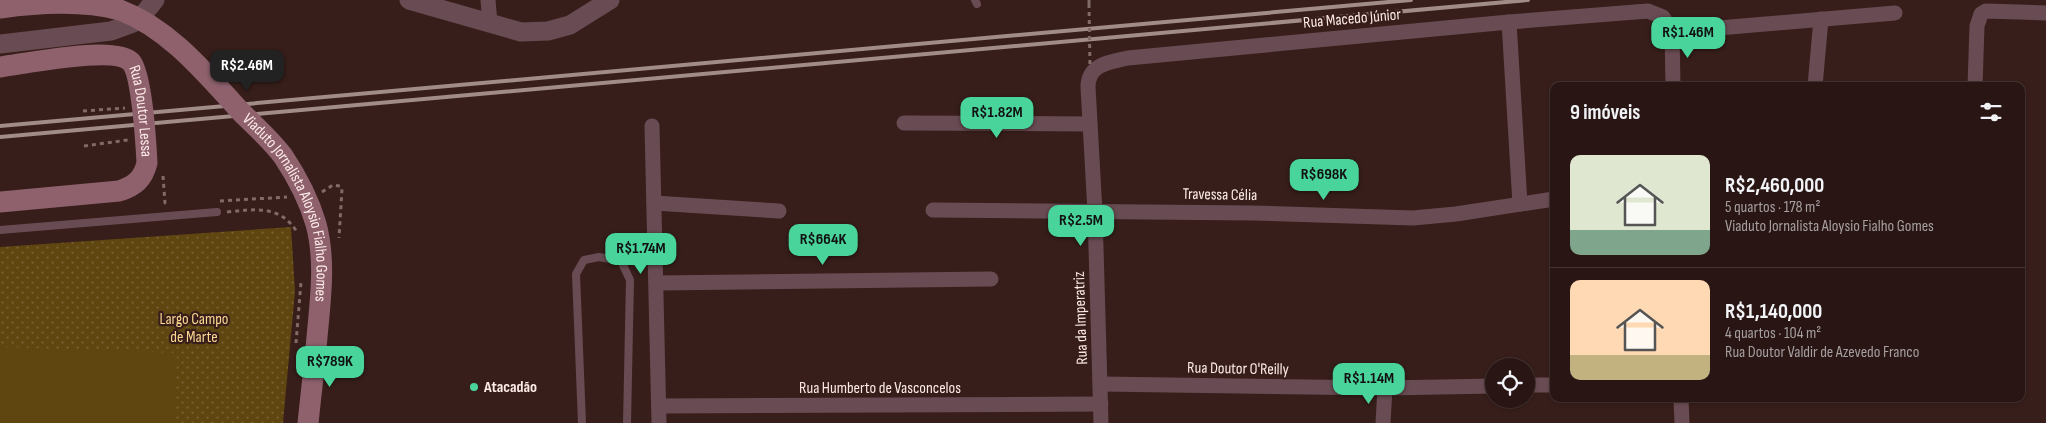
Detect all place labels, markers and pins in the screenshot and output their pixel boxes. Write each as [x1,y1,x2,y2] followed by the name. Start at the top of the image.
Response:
[1642,17,1734,59] pin: R$1.46M
[201,49,293,92] pin: R$2.46M
[951,96,1043,139] pin: R$1.82M
[1283,158,1365,201] pin: R$698K
[1040,204,1122,247] pin: R$2.5M
[782,224,864,266] pin: R$664K
[595,232,687,275] pin: R$1.74M
[289,346,371,388] pin: R$789K
[1323,362,1415,405] pin: R$1.14M
[483,378,537,397] place label: Atacadão
[468,381,480,393] marker: Atacadão

